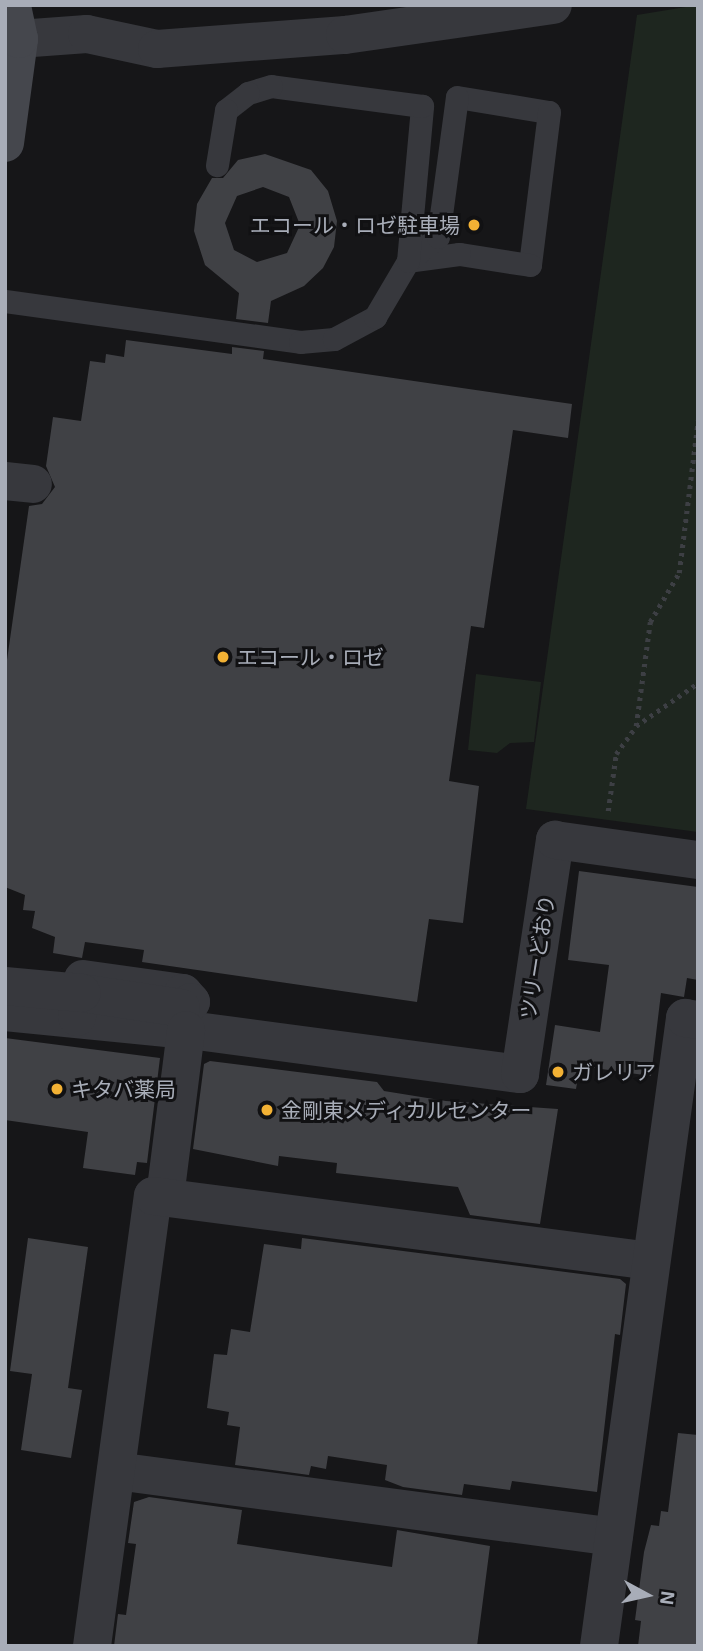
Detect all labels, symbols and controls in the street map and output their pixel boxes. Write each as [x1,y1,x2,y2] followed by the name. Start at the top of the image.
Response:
[250,212,460,238] place label: エコール・ロゼ駐車場
[466,217,482,233] marker: エコール・ロゼ駐車場
[237,644,384,670] place label: エコール・ロゼ
[215,649,231,665] marker: エコール・ロゼ
[515,893,559,1021] street label: ツリーどおり
[572,1059,656,1085] place label: ガレリア
[550,1064,566,1080] marker: ガレリア
[71,1076,176,1102] place label: キタバ薬局
[49,1081,65,1097] marker: キタバ薬局
[281,1097,533,1123] place label: 金剛東メディカルセンター
[259,1102,275,1118] marker: 金剛東メディカルセンター
[612,1560,682,1630] north arrow
[656,1590,681,1606] text: N

